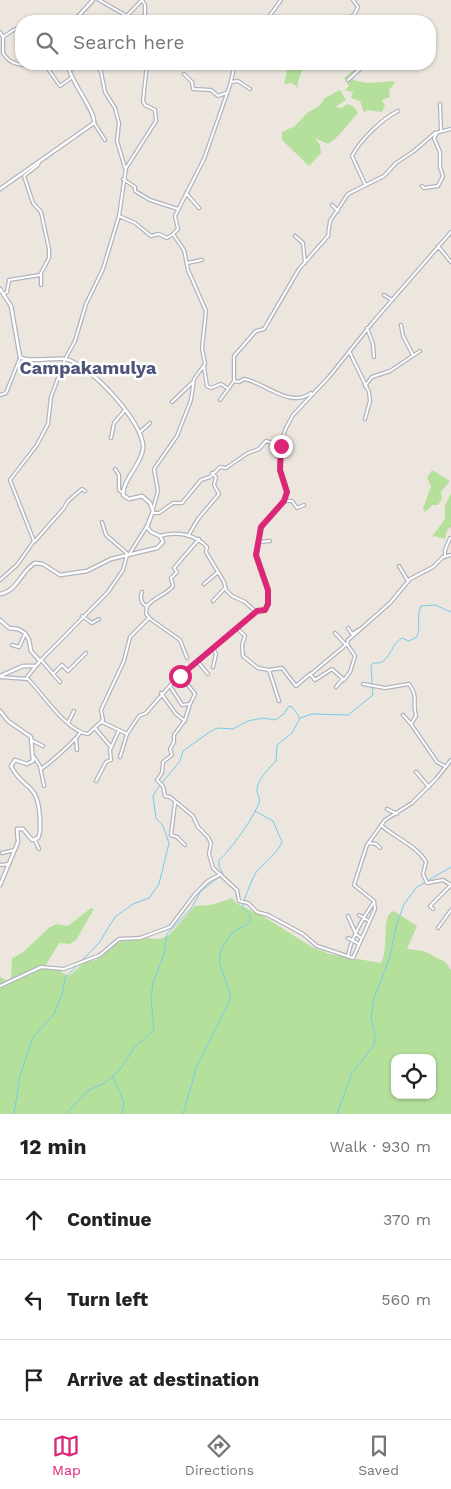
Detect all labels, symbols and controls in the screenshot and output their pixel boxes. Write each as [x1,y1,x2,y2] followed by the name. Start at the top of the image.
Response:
[15,15,436,70] search box
[33,29,61,57] icon: search
[73,31,184,54] text: Search here
[20,357,157,378] district label: Campakamulya
[270,435,293,458] route end
[169,665,192,688] route start
[391,1054,436,1099] map controls
[391,1054,436,1099] button: locate
[20,1134,86,1159] text: 12 min
[330,1137,431,1156] text: Walk · 930 m
[20,1206,48,1234] icon: ahead
[67,1208,151,1231] text: Continue
[383,1210,431,1229] text: 370 m
[20,1286,48,1314] icon: left
[67,1288,148,1311] text: Turn left
[381,1290,431,1309] text: 560 m
[20,1366,48,1394] icon: arrive
[67,1368,259,1391] text: Arrive at destination
[52,1432,81,1478] tab: Map
[185,1432,254,1478] tab: Directions
[358,1432,399,1478] tab: Saved

